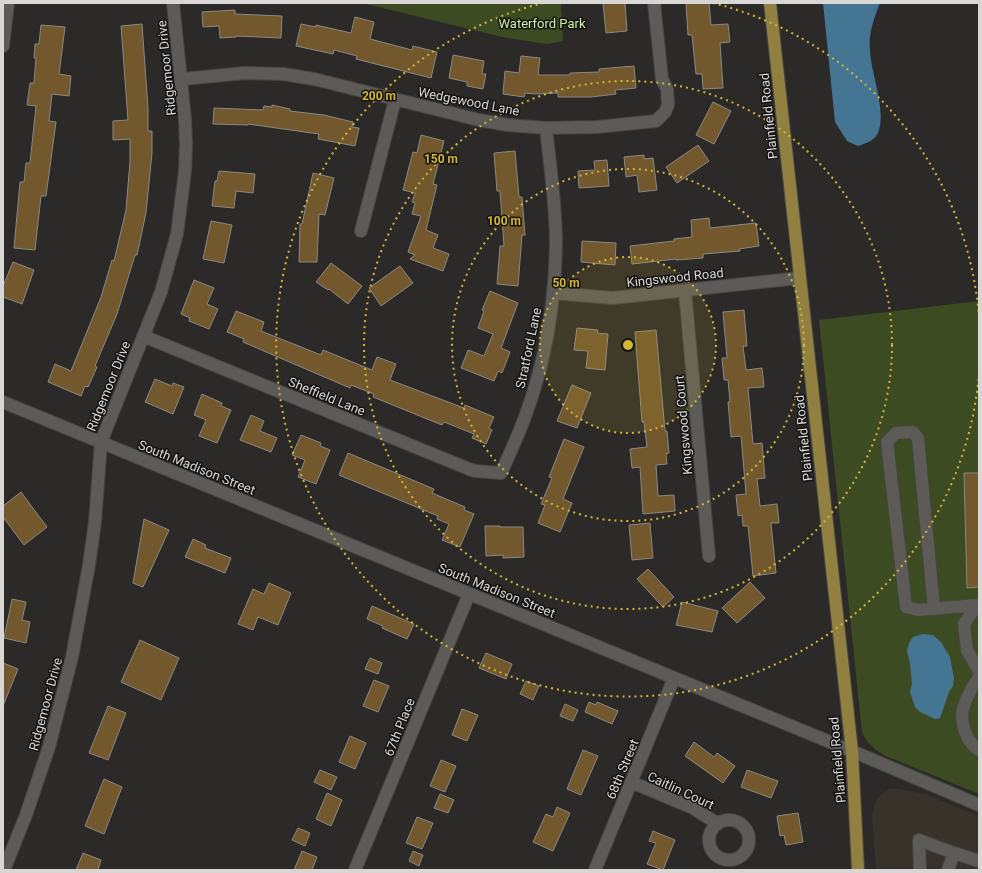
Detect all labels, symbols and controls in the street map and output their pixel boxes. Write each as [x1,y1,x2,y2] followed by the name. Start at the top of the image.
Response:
[498,16,586,31] park label: Waterford Park
[154,19,179,116] street label: Ridgemoor Drive
[757,72,780,160] street label: Plainfield Road
[417,84,521,119] street label: Wedgewood Lane
[362,89,396,103] text: 200 m
[424,152,458,166] text: 150 m
[487,214,521,228] text: 100 m
[626,265,724,290] street label: Kingswood Road
[552,276,580,290] text: 50 m
[513,306,544,390] street label: Stratford Lane
[621,338,635,352] centre of rings
[84,339,133,433] street label: Ridgemoor Drive
[286,374,368,419] street label: Sheffield Lane
[672,375,695,475] street label: Kingswood Court
[792,394,815,482] street label: Plainfield Road
[136,437,257,498] street label: South Madison Street
[436,560,557,621] street label: South Madison Street
[26,656,65,752] street label: Ridgemoor Drive
[381,696,418,758] street label: 67th Place
[826,716,849,804] street label: Plainfield Road
[603,737,642,801] street label: 68th Street
[645,769,716,812] street label: Caitlin Court

